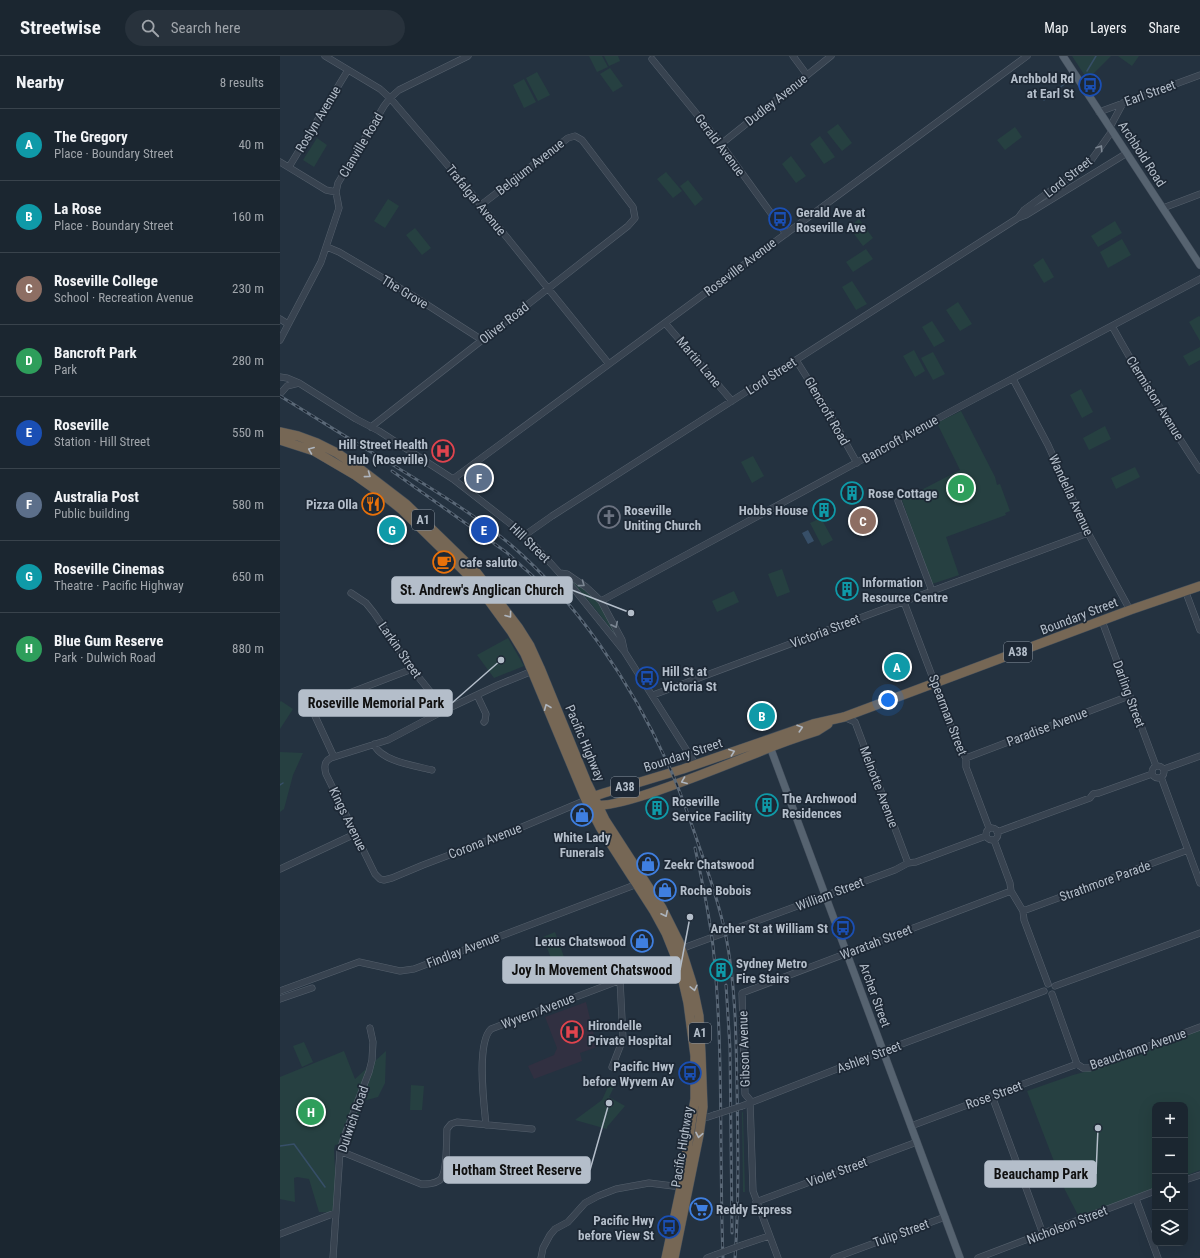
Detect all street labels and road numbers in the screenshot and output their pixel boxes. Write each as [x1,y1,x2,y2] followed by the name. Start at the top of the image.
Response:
[742,71,810,129] street label: Dudley Avenue
[1122,77,1178,109] street label: Earl Street
[292,83,344,155] street label: Roslyn Avenue
[336,110,386,180] street label: Clanville Road
[692,111,748,179] street label: Gerald Avenue
[1115,118,1169,190] street label: Archbold Road
[493,136,567,198] street label: Belgium Avenue
[1041,154,1095,200] street label: Lord Street
[443,162,509,238] street label: Trafalgar Avenue
[701,235,779,299] street label: Roseville Avenue
[379,272,431,312] street label: The Grove
[476,299,532,347] street label: Oliver Road
[674,334,724,390] street label: Martin Lane
[1123,353,1187,443] street label: Clermiston Avenue
[743,354,799,398] street label: Lord Street
[801,374,853,448] street label: Glencroft Road
[859,412,941,466] street label: Bancroft Avenue
[1046,452,1096,538] street label: Wandella Avenue
[412,510,434,530] road number: A1
[507,520,553,566] street label: Hill Street
[1038,594,1120,638] street label: Boundary Street
[788,611,862,651] street label: Victoria Street
[375,619,425,681] street label: Larkin Street
[1004,642,1032,662] road number: A38
[1110,659,1148,729] street label: Darling Street
[926,673,970,758] street label: Spearman Street
[562,703,608,784] street label: Pacific Highway
[1005,705,1089,749] street label: Paradise Avenue
[642,735,724,775] street label: Boundary Street
[857,744,901,830] street label: Melnotte Avenue
[611,777,639,797] road number: A38
[326,785,370,853] street label: Kings Avenue
[446,820,524,862] street label: Corona Avenue
[1057,858,1153,904] street label: Strathmore Parade
[794,874,866,914] street label: William Street
[838,921,914,963] street label: Waratah Street
[424,929,502,971] street label: Findlay Avenue
[856,961,894,1029] street label: Archer Street
[499,990,577,1032] street label: Wyvern Avenue
[735,1011,753,1087] street label: Gibson Avenue
[689,1023,711,1043] road number: A1
[1088,1025,1188,1073] street label: Beauchamp Avenue
[835,1038,903,1076] street label: Ashley Street
[964,1078,1024,1112] street label: Rose Street
[335,1084,371,1154] street label: Dulwich Road
[668,1105,696,1188] street label: Pacific Highway
[805,1154,869,1190] street label: Violet Street
[1025,1203,1110,1247] street label: Nicholson Street
[871,1216,931,1250] street label: Tulip Street

